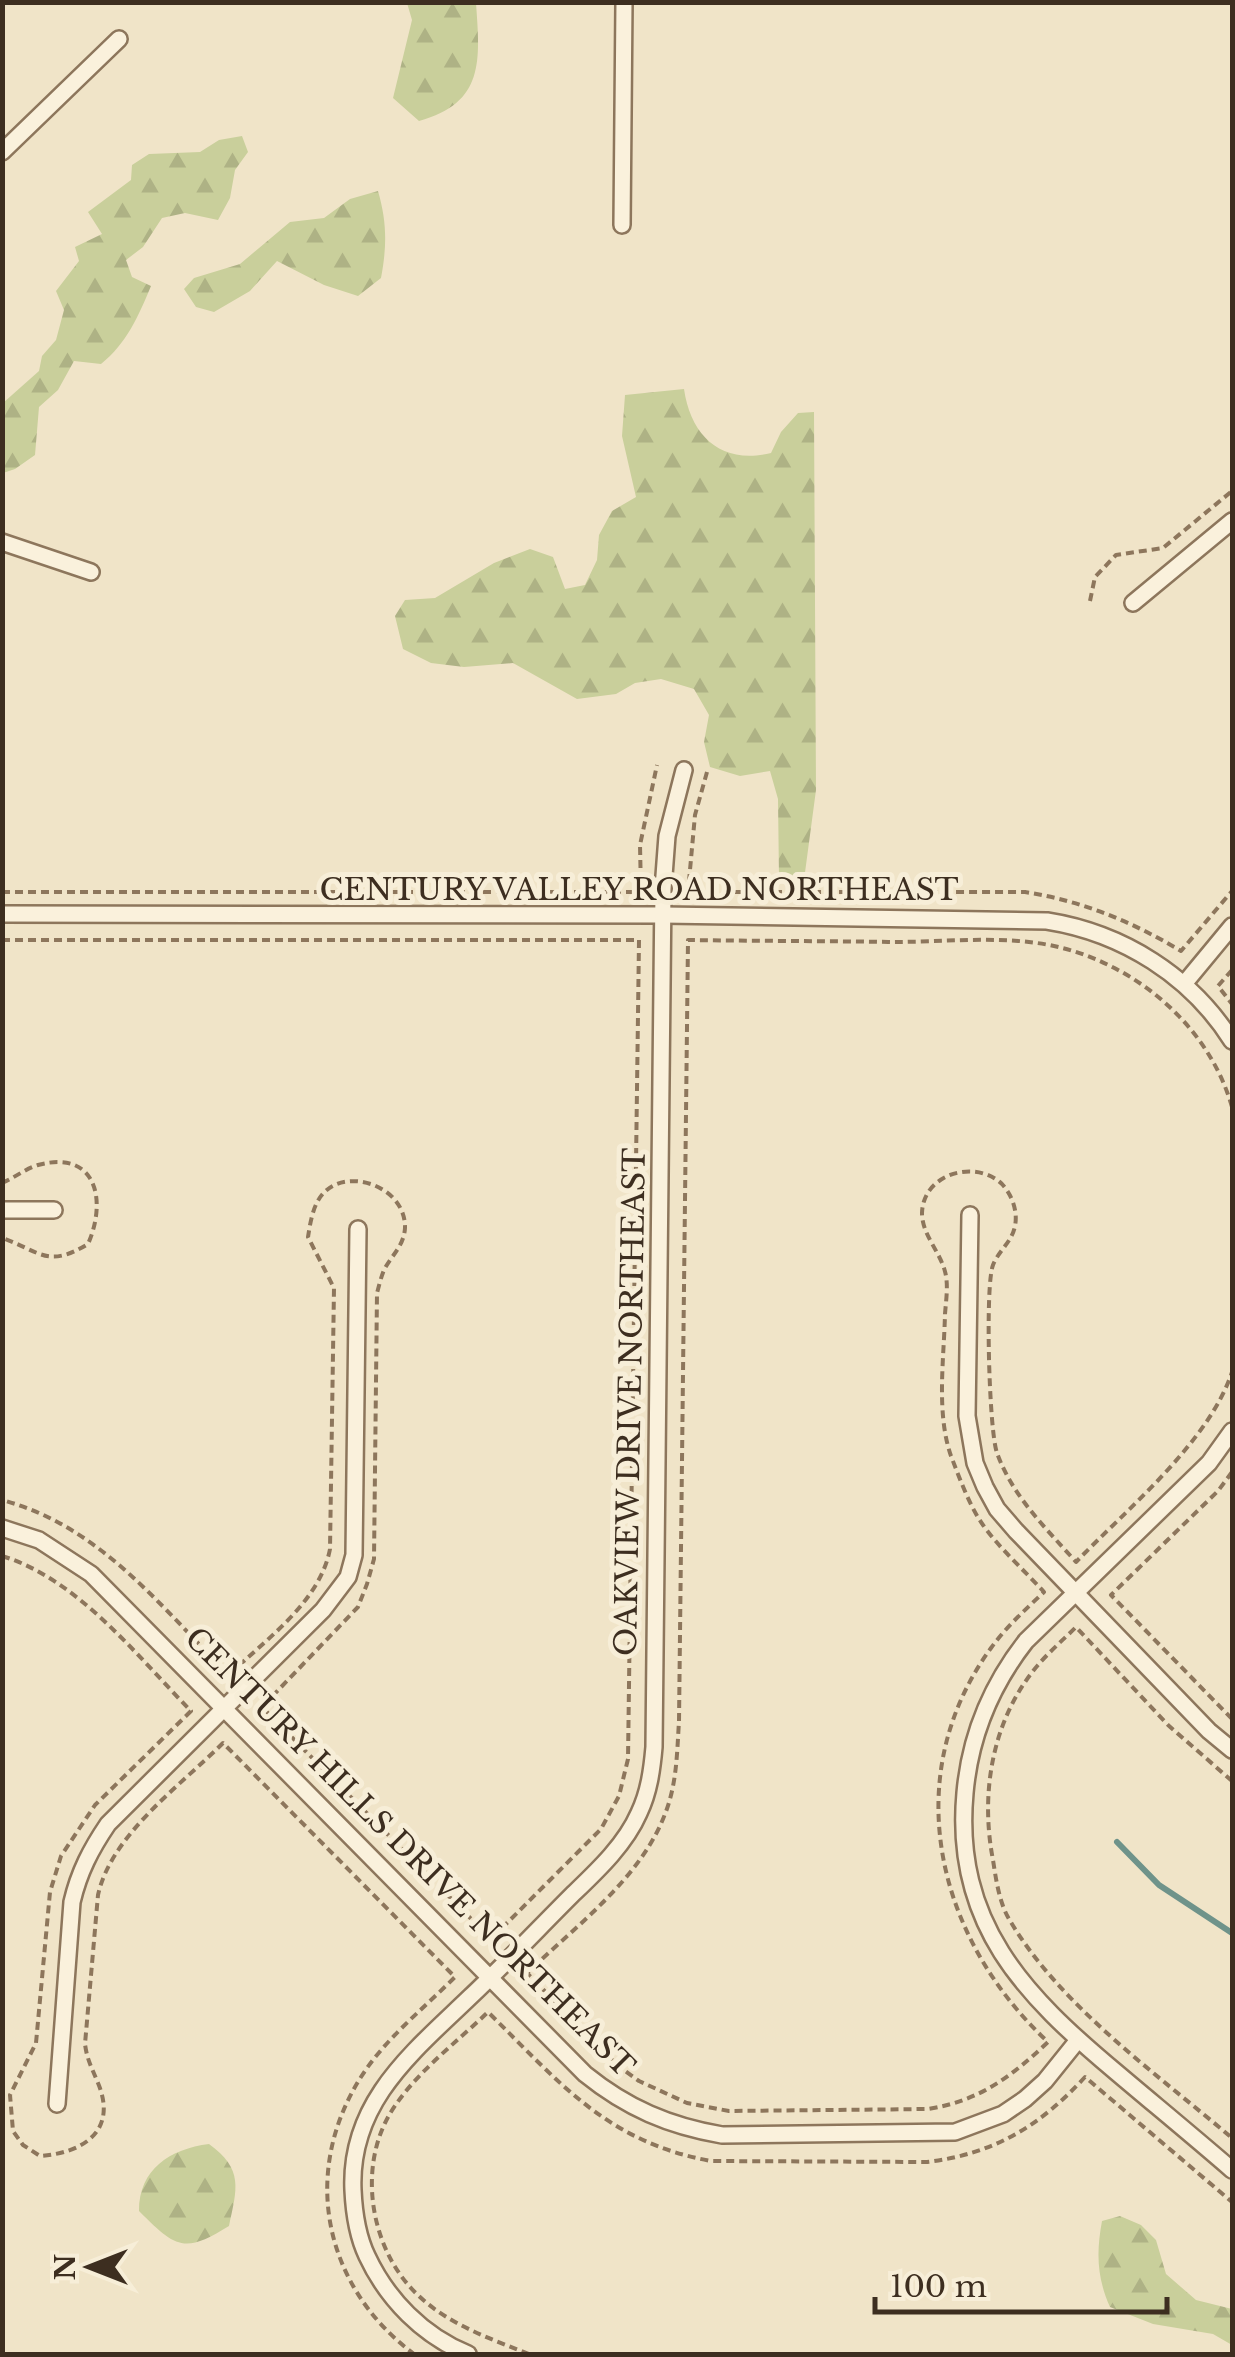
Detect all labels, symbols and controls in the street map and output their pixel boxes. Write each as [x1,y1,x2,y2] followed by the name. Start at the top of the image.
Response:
[319,871,959,908] street label: CENTURY VALLEY ROAD NORTHEAST
[607,1148,653,1656] street label: OAKVIEW DRIVE NORTHEAST
[178,1620,642,2084] street label: CENTURY HILLS DRIVE NORTHEAST
[40,2217,140,2317] north arrow
[875,2252,1168,2314] scale bar
[48,2254,83,2280] text: N
[890,2268,987,2305] text: 100 m

